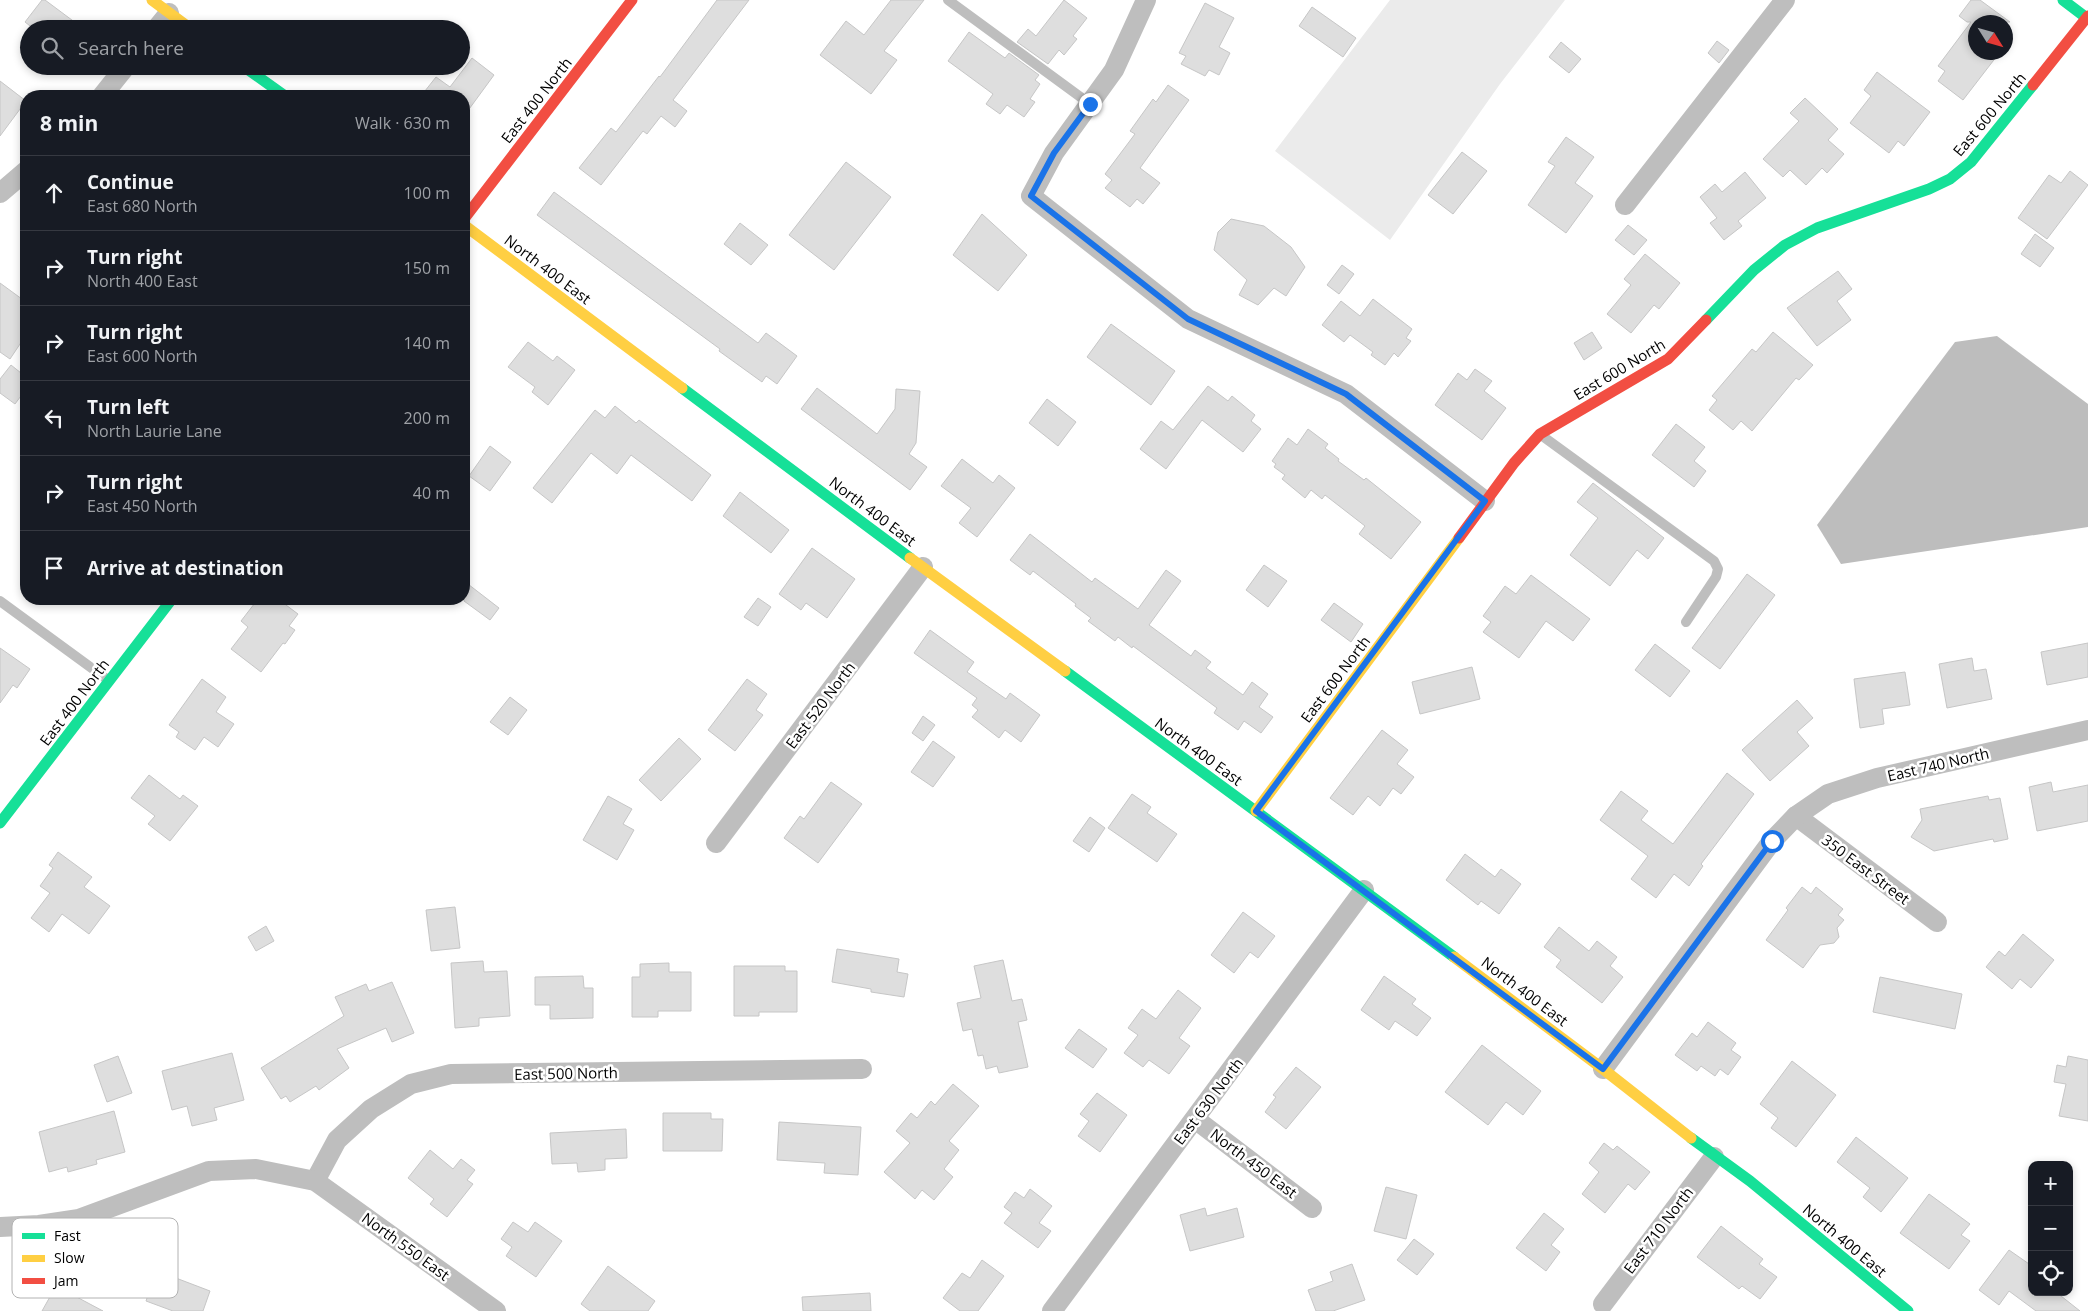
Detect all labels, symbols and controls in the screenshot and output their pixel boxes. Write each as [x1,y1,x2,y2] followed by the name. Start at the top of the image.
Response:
[1968,15,2013,60] north arrow
[20,20,470,75] search box
[38,34,66,62] icon: search
[78,35,184,61] text: Search here
[496,53,576,147] street label: East 400 North
[1948,68,2030,160] street label: East 600 North
[1079,93,1102,116] route end
[40,109,98,137] text: 8 min
[355,112,450,134] text: Walk · 630 m
[87,169,174,195] text: Continue
[40,179,68,207] icon: ahead
[404,182,450,204] text: 100 m
[87,195,198,217] text: East 680 North
[501,230,595,308] street label: North 400 East
[87,244,182,270] text: Turn right
[40,254,68,282] icon: right
[404,257,450,279] text: 150 m
[87,270,198,292] text: North 400 East
[87,319,182,345] text: Turn right
[40,329,68,357] icon: right
[404,332,450,354] text: 140 m
[1569,334,1669,404] street label: East 600 North
[87,345,198,367] text: East 600 North
[87,394,169,420] text: Turn left
[40,404,68,432] icon: left
[404,407,450,429] text: 200 m
[87,420,222,442] text: North Laurie Lane
[87,469,182,495] text: Turn right
[826,472,920,550] street label: North 400 East
[40,479,68,507] icon: right
[413,482,450,504] text: 40 m
[87,495,198,517] text: East 450 North
[40,554,68,582] icon: arrive
[87,555,284,581] text: Arrive at destination
[1296,632,1374,726] street label: East 600 North
[35,655,113,749] street label: East 400 North
[781,658,859,752] street label: East 520 North
[1151,712,1247,790] street label: North 400 East
[1885,743,1991,785] street label: East 740 North
[1761,830,1784,853] route start
[1818,830,1914,908] street label: 350 East Street
[1478,952,1572,1030] street label: North 400 East
[1169,1054,1247,1148] street label: East 630 North
[514,1062,618,1084] street label: East 500 North
[1207,1124,1301,1202] street label: North 450 East
[2028,1161,2073,1296] map controls
[2028,1161,2073,1206] button: +
[1619,1183,1697,1277] street label: East 710 North
[1799,1199,1891,1281] street label: North 400 East
[2028,1206,2073,1251] button: −
[358,1207,454,1285] street label: North 550 East
[12,1218,178,1298] legend
[54,1226,81,1245] text: Fast
[54,1248,85,1267] text: Slow
[2028,1251,2073,1296] button: locate
[52,1271,79,1290] text: Jam

